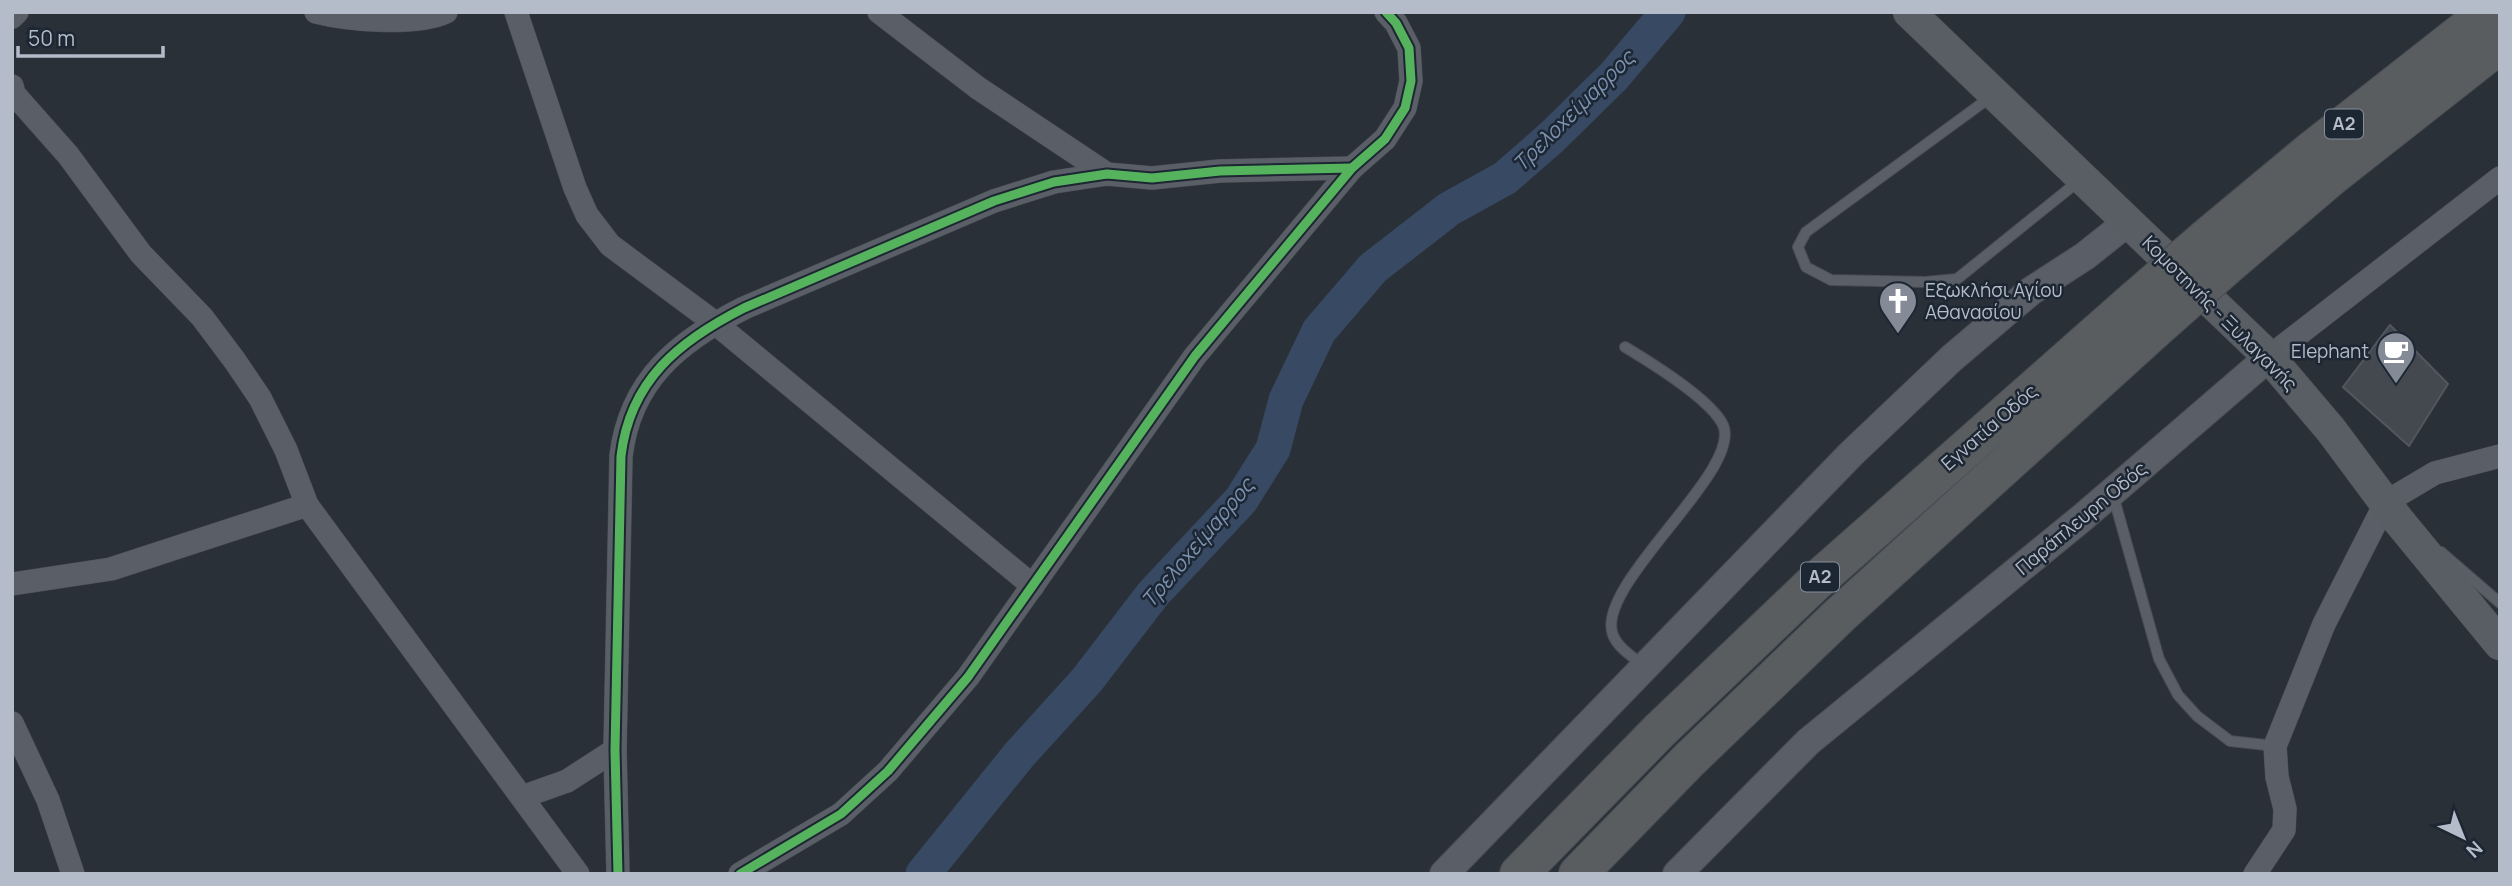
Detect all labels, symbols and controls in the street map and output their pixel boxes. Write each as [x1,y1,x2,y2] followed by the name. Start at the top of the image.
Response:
[18,14,163,58] scale bar
[28,24,75,52] text: 50 m
[1506,42,1642,177] water label: Τρελοχείμαρρος
[2325,110,2363,139] road number: Α2
[2137,230,2303,396] street label: Κομοτηνής - Ξυλαγανής
[1925,277,2063,325] place label: Εξωκλήσι Αγίου Αθανασίου
[1877,280,1919,335] church icon: Εξωκλήσι Αγίου Αθανασίου
[2375,330,2417,385] cafe icon: Elephant
[2291,338,2369,364] place label: Elephant
[1935,378,2043,476] street label: Εγνατία Οδός
[2010,455,2152,581] street label: Παράπλευρη Οδός
[1135,470,1261,613] water label: Τρελοχείμαρρος
[1801,562,1839,592] road number: Α2
[2428,802,2498,872] north arrow
[2461,835,2488,864] text: N

